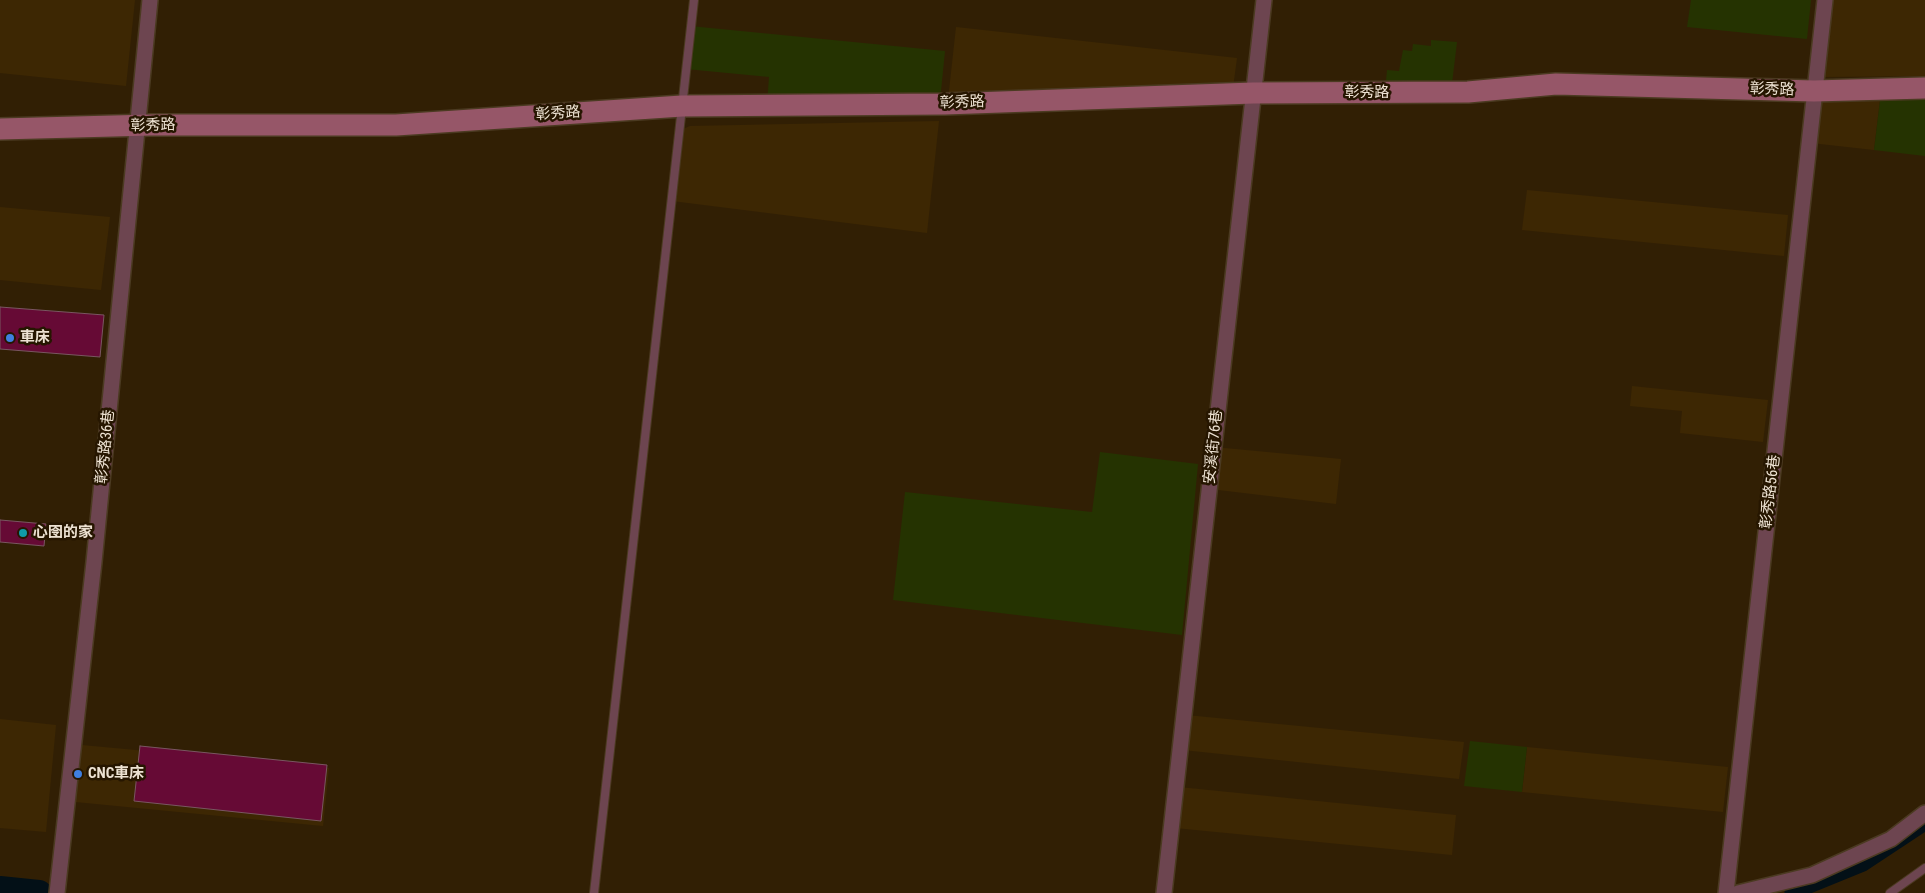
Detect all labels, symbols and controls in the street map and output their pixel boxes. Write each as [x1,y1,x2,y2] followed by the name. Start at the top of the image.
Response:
[1749,80,1795,100] street label: 彰秀路
[1345,84,1389,102] street label: 彰秀路
[939,93,985,113] street label: 彰秀路
[535,103,581,125] street label: 彰秀路
[130,117,176,135] street label: 彰秀路
[20,329,50,347] place label: 車床
[4,332,16,344] marker: 車床
[93,409,119,485] street label: 彰秀路36巷
[1201,409,1227,485] street label: 安溪街76巷
[1758,454,1784,530] street label: 彰秀路56巷
[33,524,93,542] place label: 心囹的家
[17,527,29,539] marker: 心囹的家
[88,765,144,783] place label: CNC車床
[72,768,84,780] marker: CNC車床

